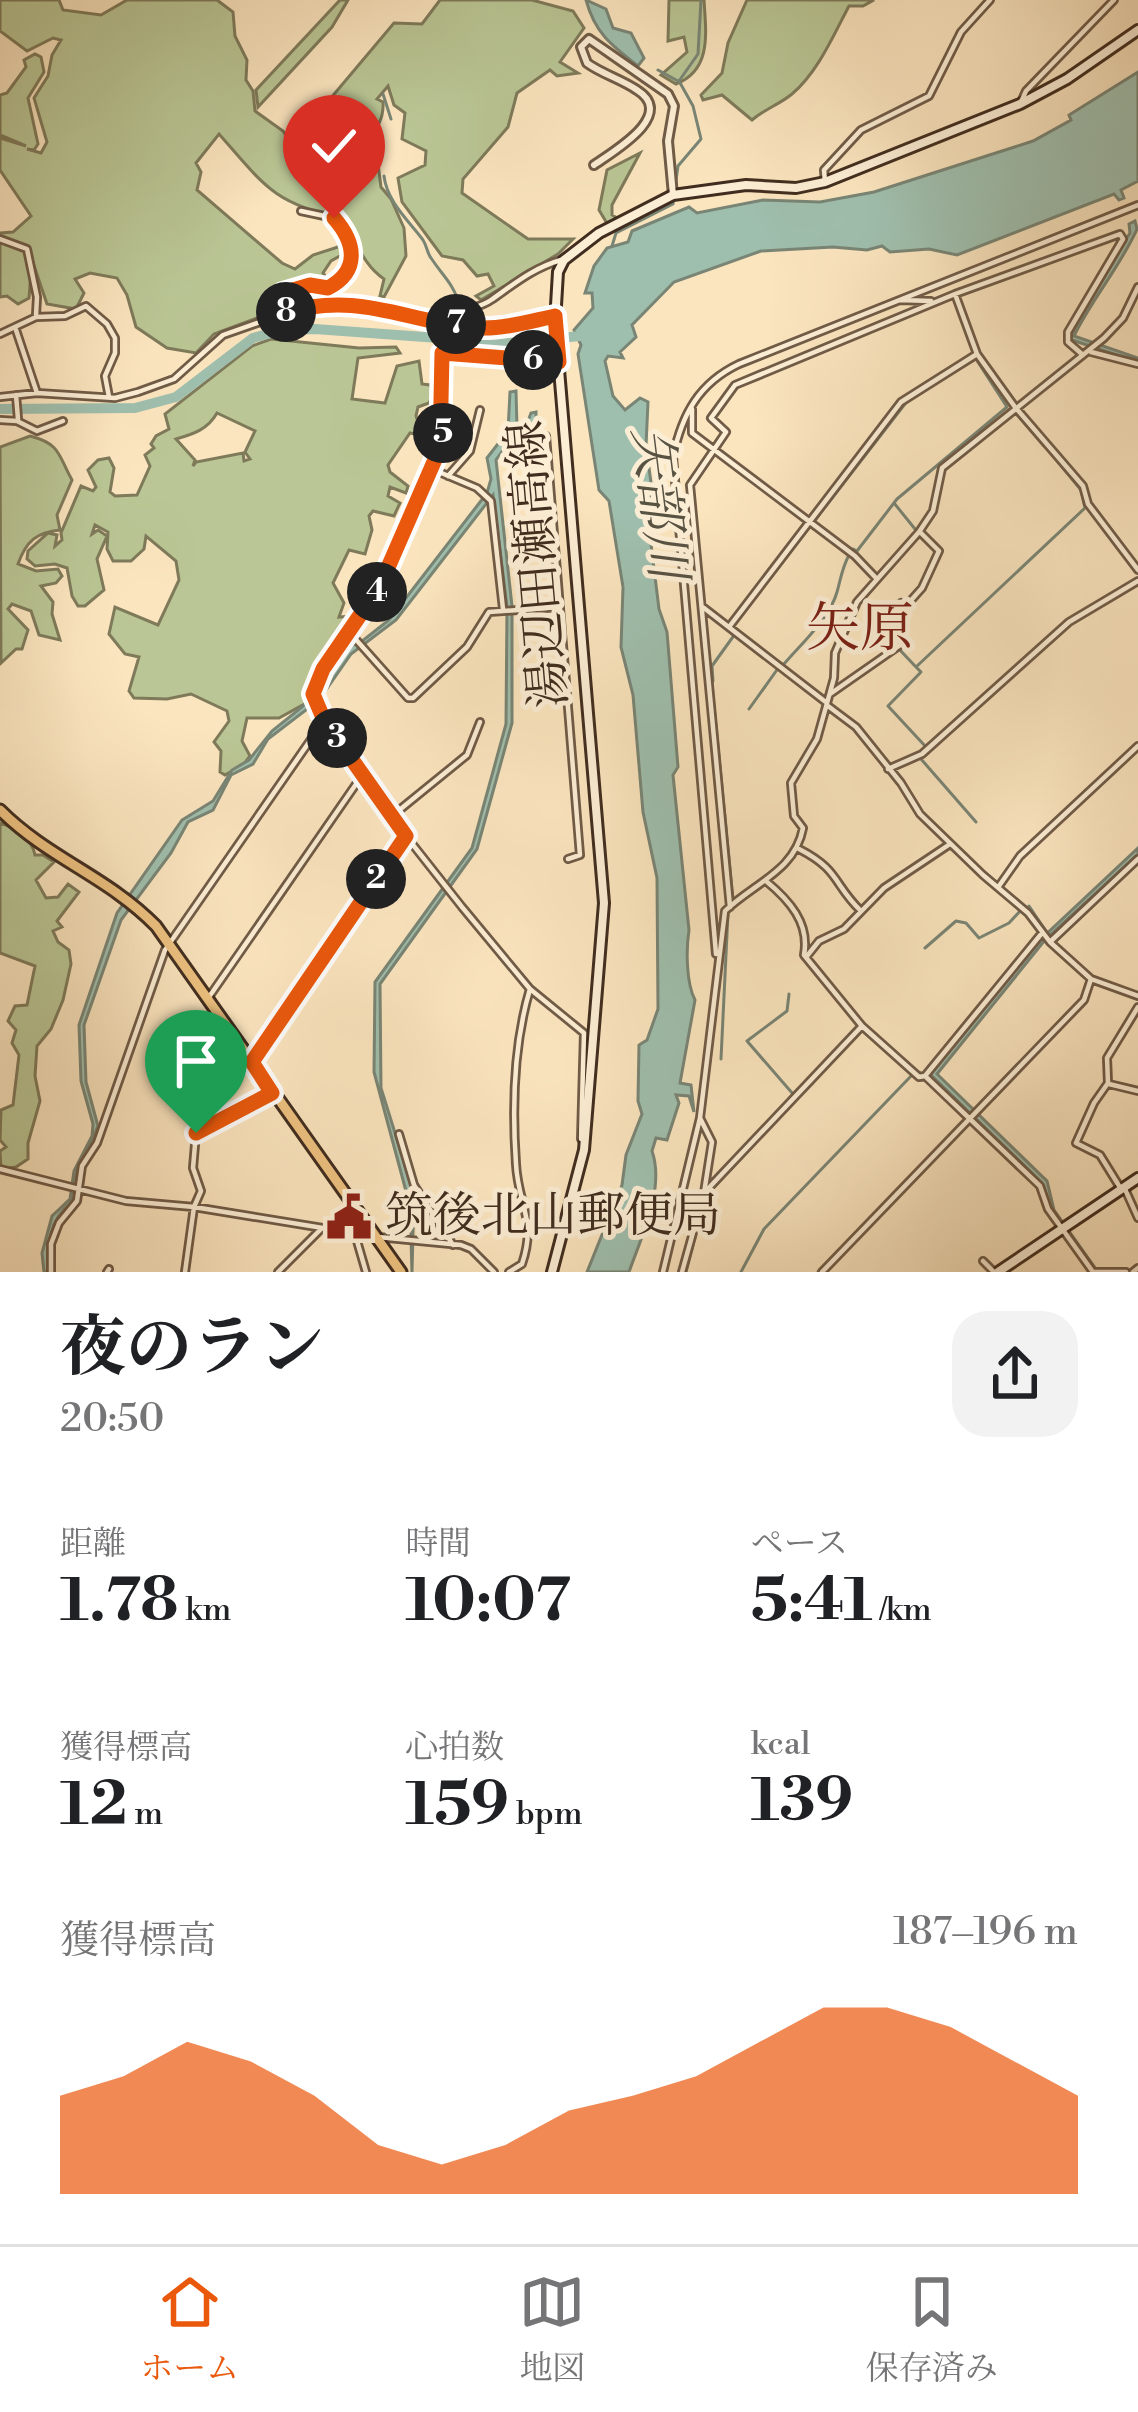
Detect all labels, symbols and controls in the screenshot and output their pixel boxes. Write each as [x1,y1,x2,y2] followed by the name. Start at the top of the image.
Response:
[283,95,385,218] pin
[301,113,367,179] icon: check
[256,282,316,342] pin: 8
[275,291,297,332] text: 8
[426,294,486,354] pin: 7
[446,303,466,344] text: 7
[503,330,563,390] pin: 6
[523,339,543,380] text: 6
[413,403,473,463] pin: 5
[433,412,453,453] text: 5
[497,418,581,710] street label: 湯辺田瀬高線
[617,423,700,588] water label: 矢部川
[347,562,407,622] pin: 4
[366,571,388,612] text: 4
[806,596,914,664] district label: 矢原
[307,708,367,768] pin: 3
[327,717,347,758] text: 3
[346,849,406,909] pin: 2
[366,858,386,899] text: 2
[145,1010,247,1133] pin
[163,1028,229,1094] icon: arrive
[385,1187,721,1247] place label: 筑後北山郵便局
[324,1192,374,1242] public building icon: 筑後北山郵便局
[60,1308,324,1391] text: 夜のラン
[952,1311,1078,1437] button: share
[60,1395,164,1444] text: 20:50
[60,1524,126,1565] text: 距離
[405,1524,471,1565] text: 時間
[751,1524,848,1565] text: ペース
[60,1565,178,1640] text: 1.78
[405,1565,571,1640] text: 10:07
[751,1565,873,1640] text: 5:41
[178,1590,231,1631] text: km
[873,1590,932,1631] text: /km
[751,1724,811,1765] text: kcal
[60,1728,192,1769] text: 獲得標高
[405,1728,504,1769] text: 心拍数
[751,1765,853,1840] text: 139
[60,1769,128,1844] text: 12
[405,1769,509,1844] text: 159
[128,1794,163,1835] text: m
[509,1794,583,1835] text: bpm
[893,1908,1078,1957] text: 187–196 m
[60,1917,216,1966] text: 獲得標高
[140,2269,239,2390] tab: ホーム
[519,2269,585,2390] tab: 地図
[866,2269,998,2390] tab: 保存済み

